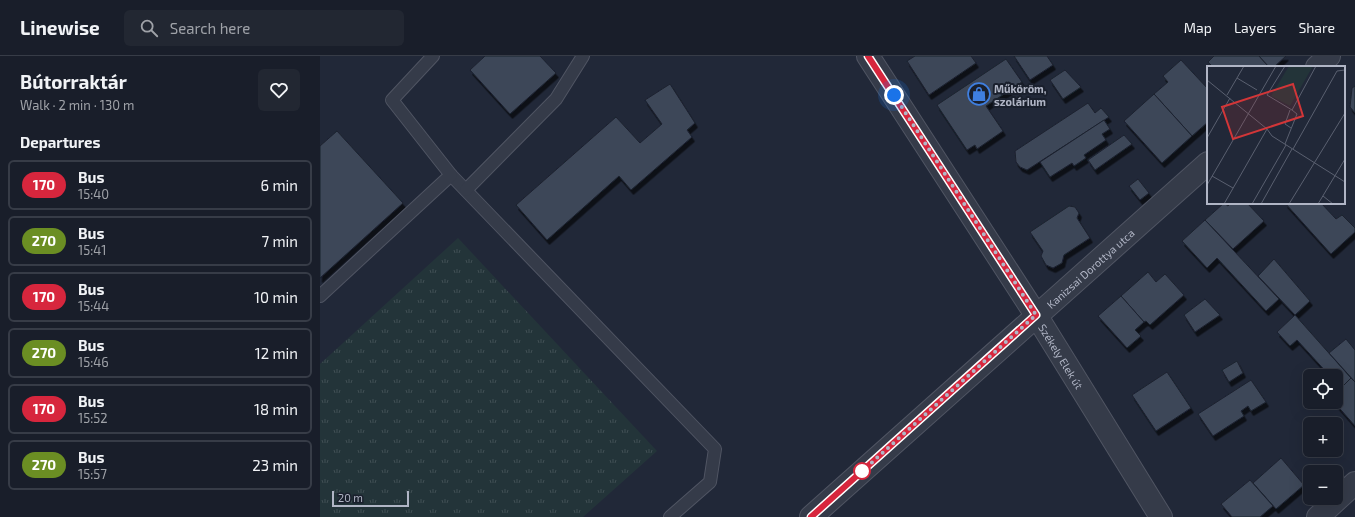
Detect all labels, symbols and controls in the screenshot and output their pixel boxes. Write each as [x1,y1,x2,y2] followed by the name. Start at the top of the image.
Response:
[124,10,404,46] search box
[20,16,100,39] text: Linewise
[138,17,160,39] icon: search
[170,19,250,37] text: Search here
[1184,19,1212,36] text: Map
[1234,19,1276,36] text: Layers
[1298,19,1335,36] text: Share
[1207,66,1345,204] inset map
[258,69,300,111] button: heart
[20,70,127,93] text: Bútorraktár
[966,81,992,107] shop icon: Műköröm, szolárium
[994,82,1047,108] place label: Műköröm, szolárium
[884,85,904,105] your location
[20,97,134,113] text: Walk · 2 min · 130 m
[20,133,100,151] text: Departures
[78,168,104,186] text: Bus
[33,176,55,193] text: 170
[260,176,298,194] text: 6 min
[78,186,109,202] text: 15:40
[78,224,104,242] text: Bus
[1044,226,1137,310] street label: Kanizsai Dorottya utca
[32,232,56,249] text: 270
[261,232,298,250] text: 7 min
[78,242,106,258] text: 15:41
[78,280,104,298] text: Bus
[33,288,55,305] text: 170
[254,288,298,306] text: 10 min
[78,298,109,314] text: 15:44
[1036,321,1086,391] street label: Székely Elek út
[78,336,104,354] text: Bus
[32,344,56,361] text: 270
[255,344,298,362] text: 12 min
[78,354,109,370] text: 15:46
[1303,369,1343,505] map controls
[1303,369,1343,409] button: locate
[78,392,104,410] text: Bus
[33,400,55,417] text: 170
[254,400,298,418] text: 18 min
[78,410,107,426] text: 15:52
[1303,417,1343,457] button: +
[78,448,104,466] text: Bus
[32,456,56,473] text: 270
[252,456,298,474] text: 23 min
[853,462,871,480] unlabelled marker
[1303,465,1343,505] button: −
[78,466,107,482] text: 15:57
[332,489,409,508] scale bar
[338,491,363,504] text: 20 m

